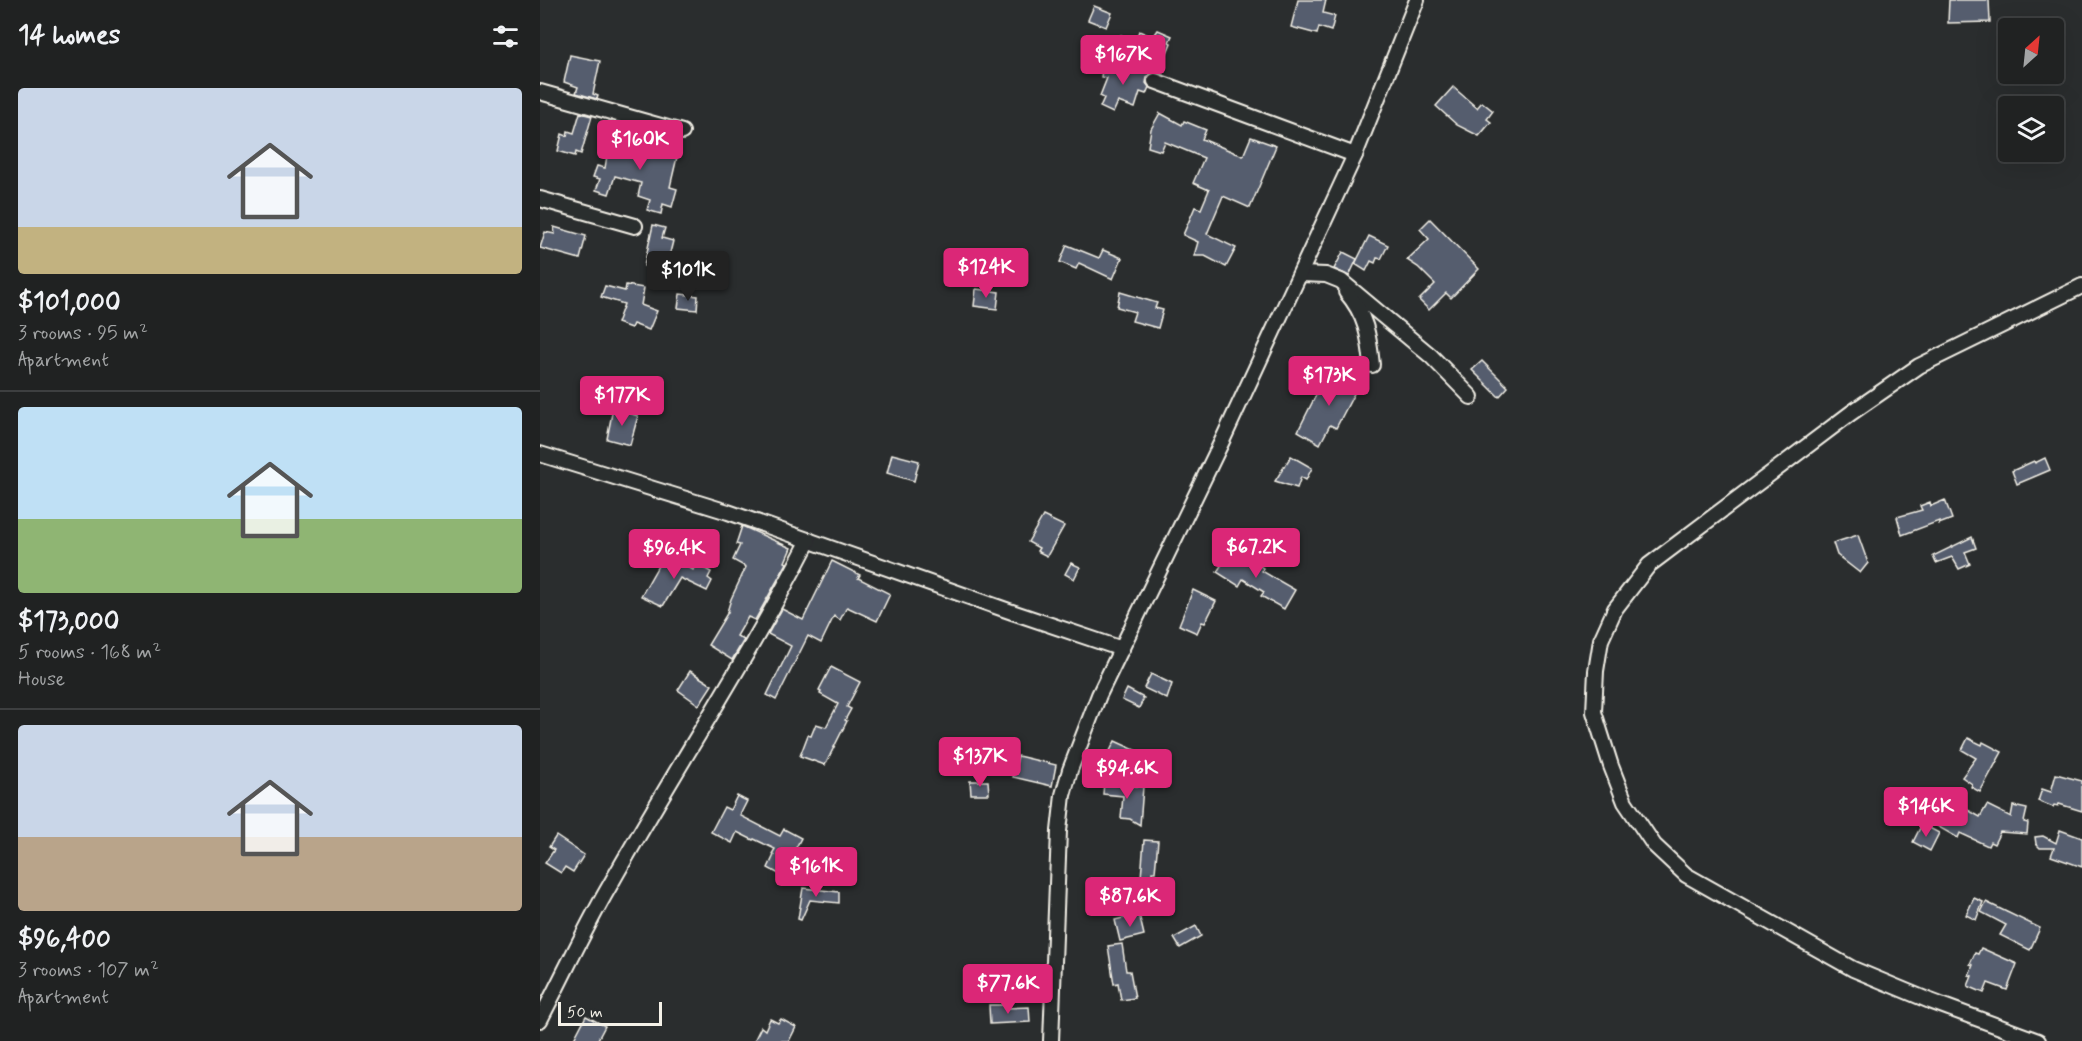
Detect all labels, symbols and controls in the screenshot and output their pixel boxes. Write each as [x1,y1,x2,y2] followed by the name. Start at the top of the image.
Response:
[1998,18,2064,84] north arrow
[1998,18,2064,162] map controls
[18,19,120,53] text: 14 homes
[489,20,522,53] icon: filters
[1081,35,1165,86] pin: $167K
[1094,41,1152,68] text: $167K
[1998,96,2064,162] button: layers
[598,120,682,171] pin: $160K
[611,126,669,153] text: $160K
[216,127,324,235] icon: home
[944,248,1028,299] pin: $124K
[646,251,730,302] pin: $101K
[957,254,1015,281] text: $124K
[661,257,715,284] text: $101K
[18,286,121,320] text: $101,000
[18,320,148,347] text: 3 rooms · 95 m²
[18,347,109,374] text: Apartment
[1287,356,1371,407] pin: $173K
[1302,362,1356,389] text: $173K
[580,376,664,427] pin: $177K
[594,382,650,409] text: $177K
[216,446,324,554] icon: home
[1207,528,1305,579] pin: $67.2K
[625,529,723,580] pin: $96.4K
[1226,534,1286,561] text: $67.2K
[643,535,705,562] text: $96.4K
[18,605,119,639] text: $173,000
[18,639,161,666] text: 5 rooms · 168 m²
[18,666,65,693] text: House
[938,737,1022,788] pin: $137K
[953,743,1007,770] text: $137K
[1078,749,1176,800] pin: $94.6K
[1096,755,1158,782] text: $94.6K
[216,764,324,872] icon: home
[1884,787,1968,838] pin: $146K
[1898,793,1954,820] text: $146K
[774,847,858,898] pin: $161K
[789,853,843,880] text: $161K
[1081,877,1179,928] pin: $87.6K
[1099,883,1161,910] text: $87.6K
[18,923,111,957] text: $96,400
[18,957,159,984] text: 3 rooms · 107 m²
[959,964,1057,1015] pin: $77.6K
[977,970,1039,997] text: $77.6K
[18,984,109,1011] text: Apartment
[558,999,662,1026] scale bar
[567,1002,603,1023] text: 50 m

